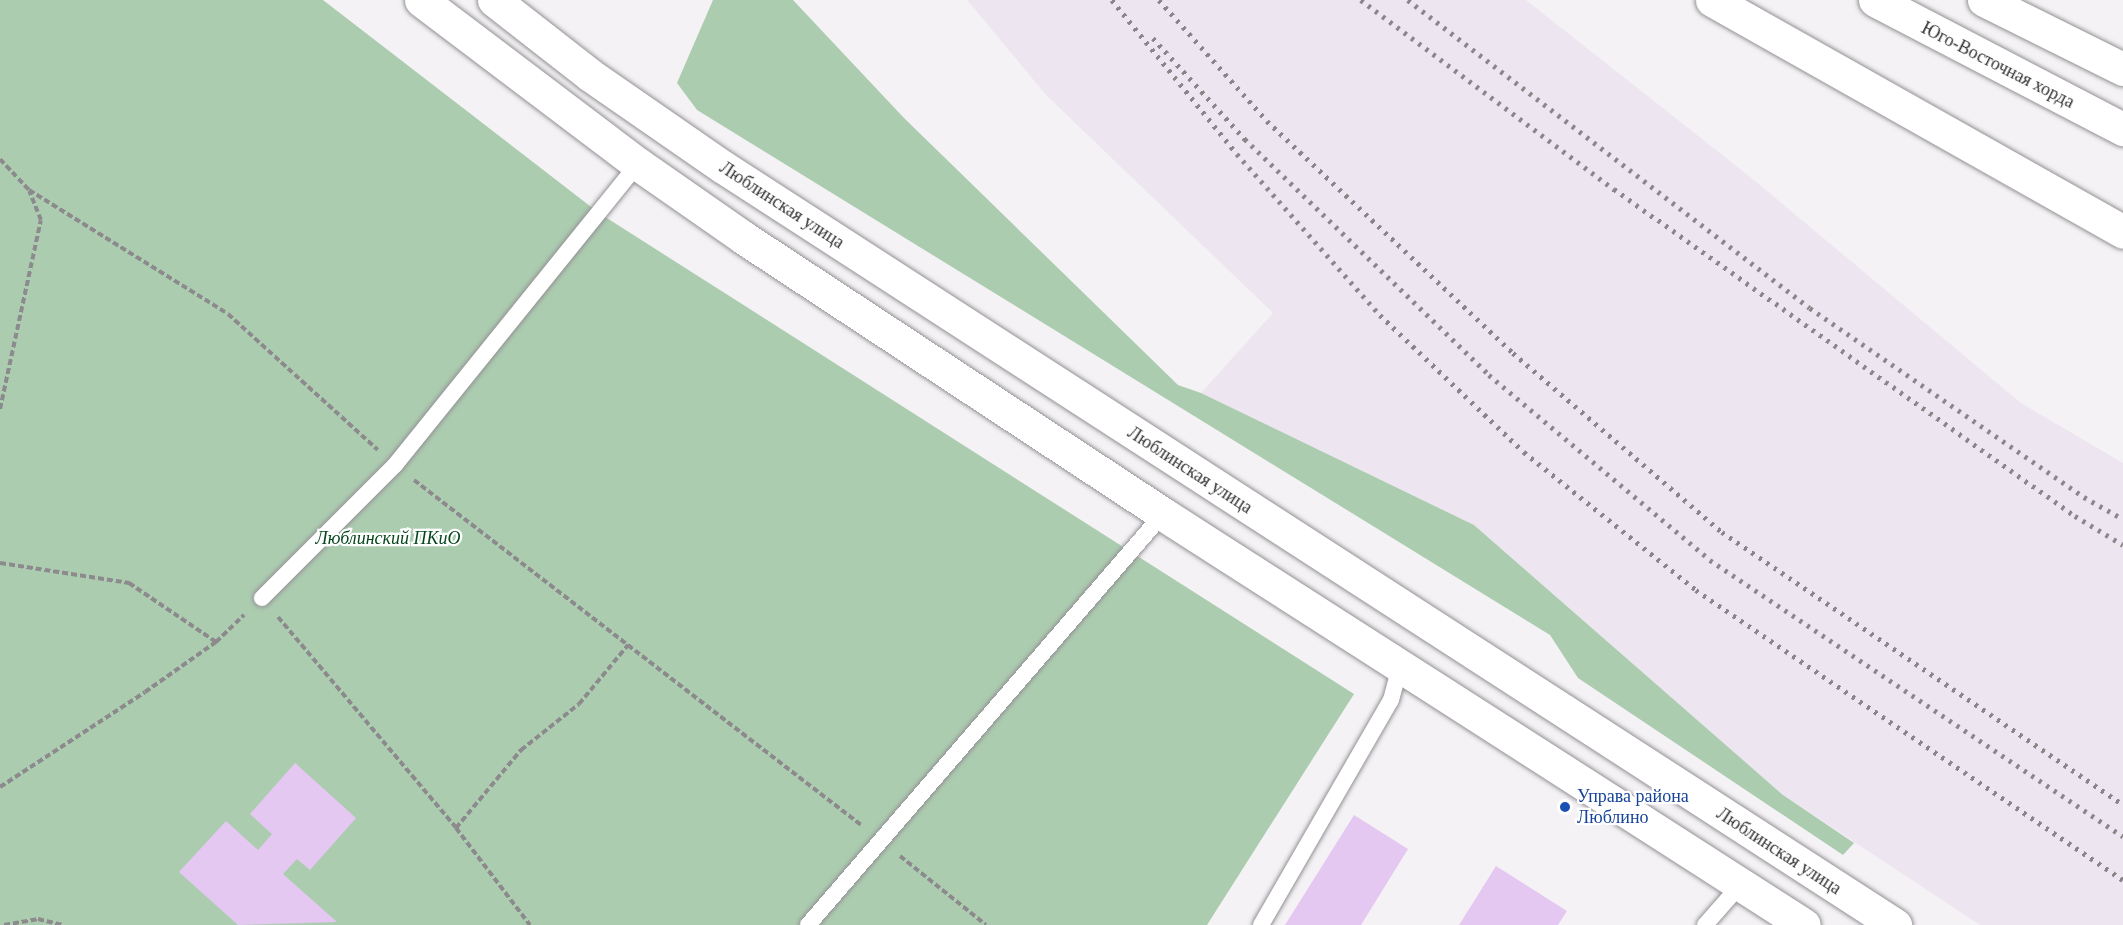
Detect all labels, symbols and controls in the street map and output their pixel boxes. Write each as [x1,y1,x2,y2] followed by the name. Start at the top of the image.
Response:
[1918,17,2078,113] street label: Юго-Восточная хорда
[716,157,848,253] street label: Люблинская улица
[1124,422,1256,518] street label: Люблинская улица
[316,527,460,549] park label: Люблинский ПКиО
[1577,786,1689,828] place label: Управа района Люблино
[1558,800,1572,814] marker: Управа района Люблино
[1713,803,1845,899] street label: Люблинская улица

